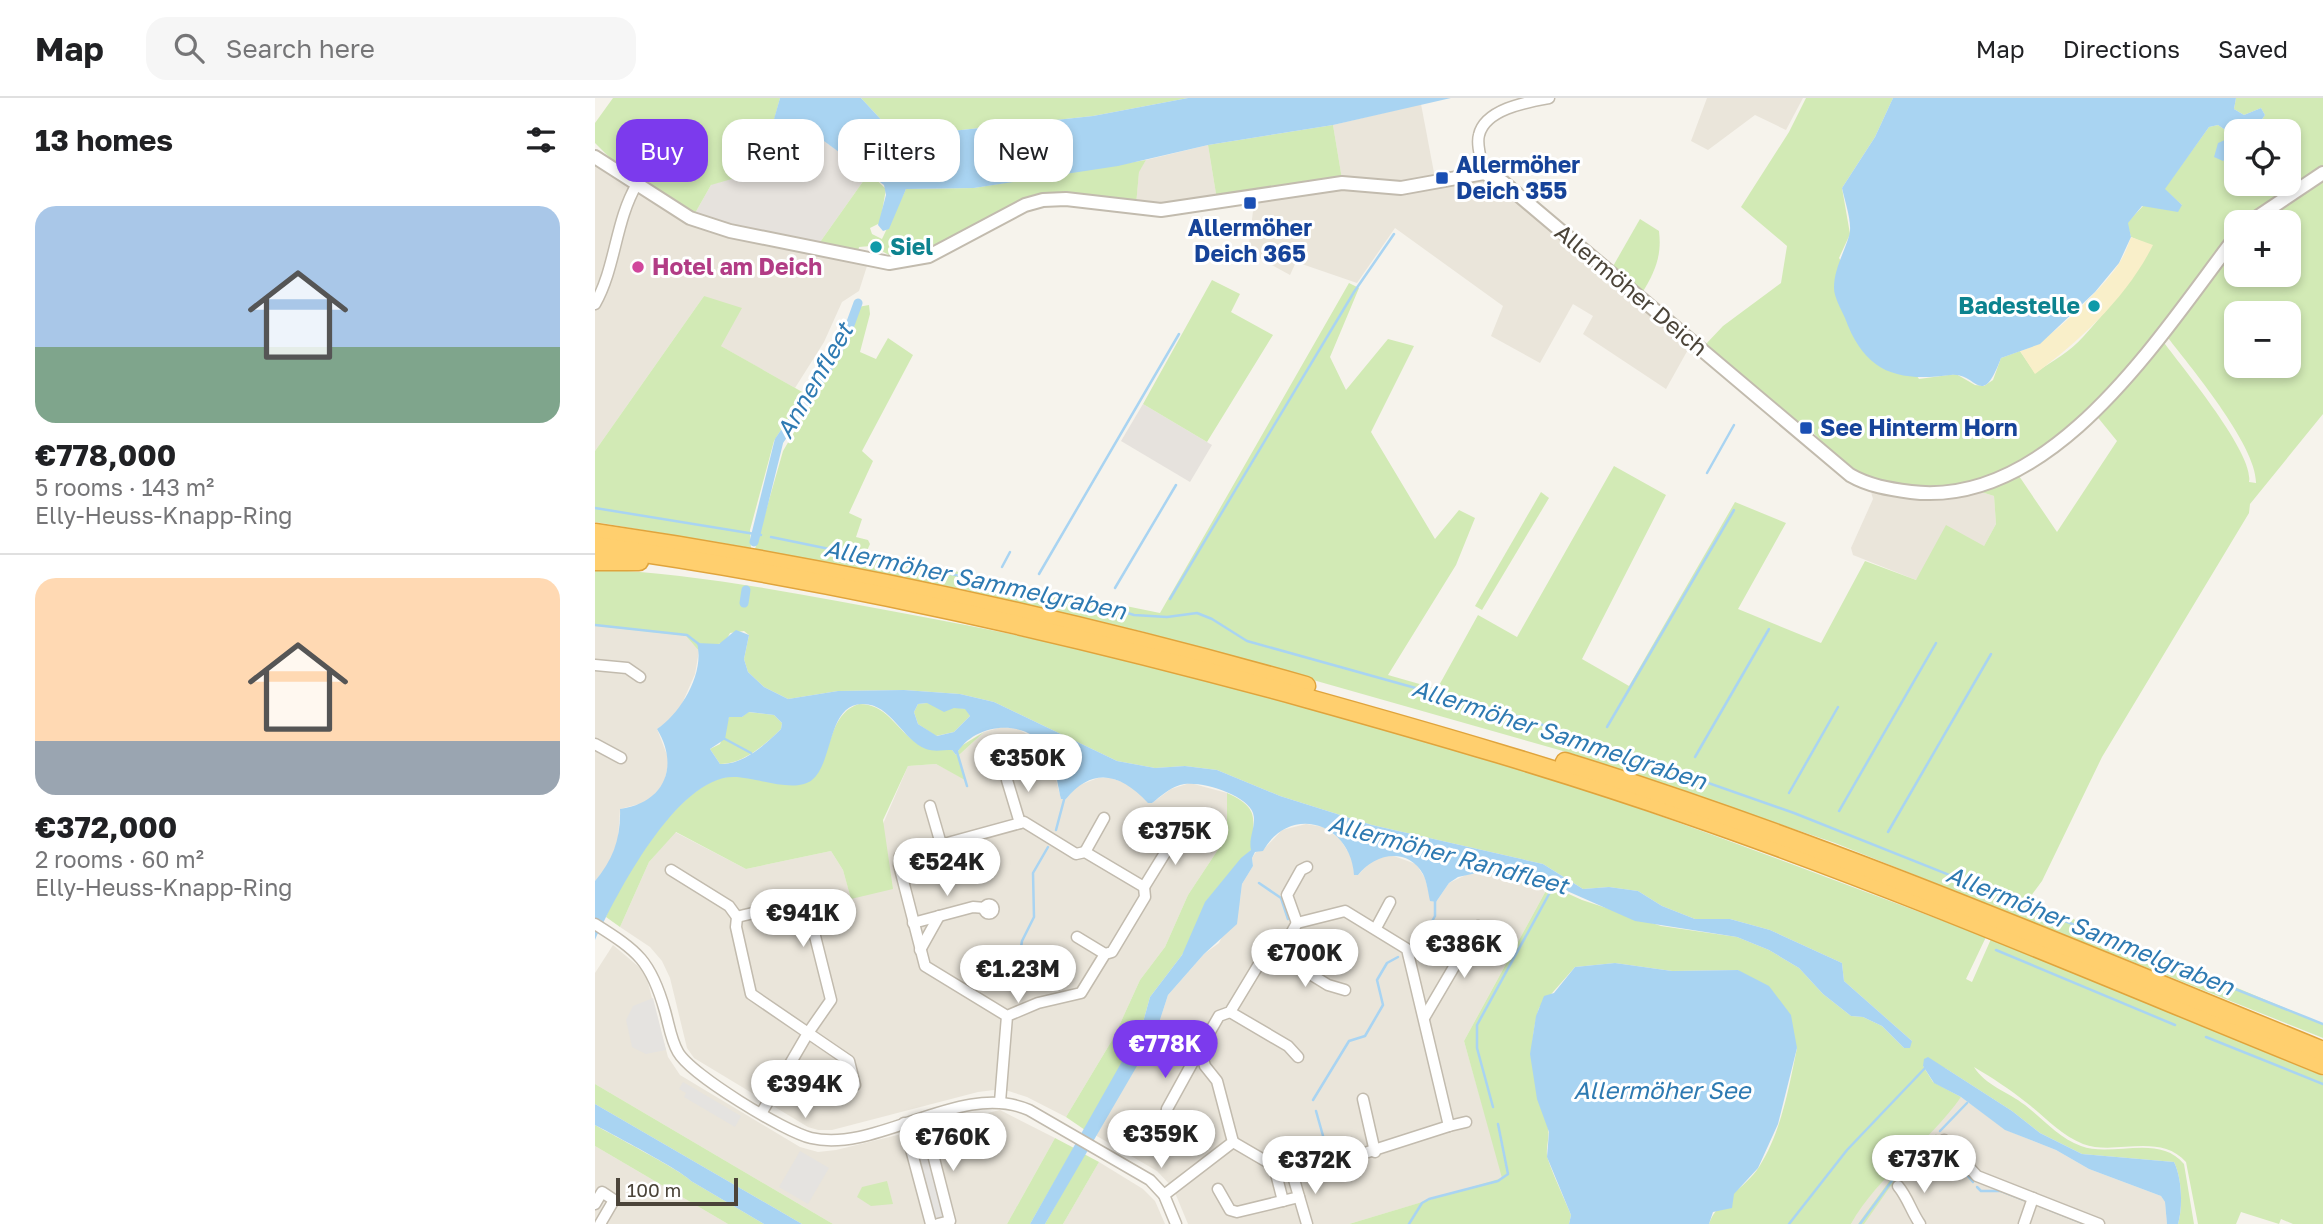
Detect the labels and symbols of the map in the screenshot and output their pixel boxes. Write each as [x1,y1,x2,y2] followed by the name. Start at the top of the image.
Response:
[1456,150,1580,204] place label: Allermöher Deich 355
[1434,170,1450,186] marker: Allermöher Deich 355
[1242,195,1258,211] marker: Allermöher Deich 365
[1188,213,1312,267] place label: Allermöher Deich 365
[1550,217,1714,361] street label: Allermöher Deich
[890,232,933,260] place label: Siel
[868,239,884,255] marker: Siel
[652,252,822,280] place label: Hotel am Deich
[630,259,646,275] marker: Hotel am Deich
[1958,291,2080,319] place label: Badestelle
[2086,298,2102,314] marker: Badestelle
[769,316,859,443] water label: Annenfleet
[1820,413,2018,441] place label: See Hinterm Horn
[1798,420,1814,436] marker: See Hinterm Horn
[822,532,1130,626] water label: Allermöher Sammelgraben
[1409,672,1711,796] water label: Allermöher Sammelgraben
[979,734,1077,794] pin: €350K
[1126,808,1224,867] pin: €375K
[1326,808,1573,900] water label: Allermöher Randfleet
[898,838,996,898] pin: €524K
[1942,859,2240,1002] water label: Allermöher Sammelgraben
[754,890,852,949] pin: €941K
[1415,920,1513,980] pin: €386K
[1256,930,1354,989] pin: €700K
[961,946,1075,1005] pin: €1.23M
[1116,1020,1214,1080] pin: €778K
[756,1060,854,1120] pin: €394K
[1574,1075,1753,1104] water label: Allermöher See
[1112,1110,1210,1170] pin: €359K
[904,1114,1002,1173] pin: €760K
[1266,1136,1364,1196] pin: €372K
[1875,1136,1973,1195] pin: €737K
[616,1175,739,1207] scale bar

